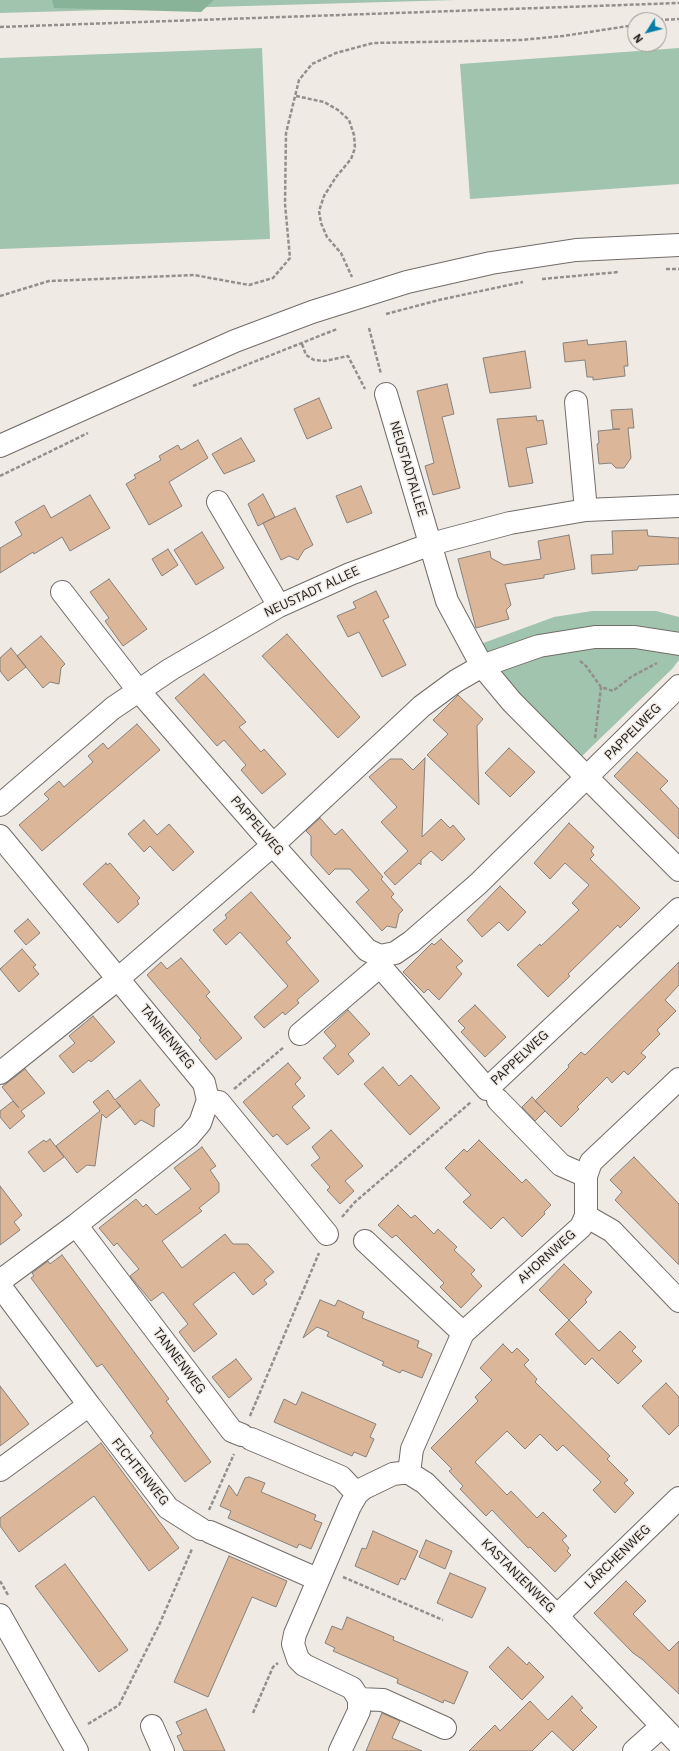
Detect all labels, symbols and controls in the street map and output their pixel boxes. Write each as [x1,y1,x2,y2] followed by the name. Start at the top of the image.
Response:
[627,12,667,52] north arrow
[630,31,646,46] text: N
[386,419,430,519] street label: NEUSTADTALLEE
[262,563,362,621] street label: NEUSTADT ALLEE
[602,701,664,763] street label: PAPPELWEG
[227,793,287,859] street label: PAPPELWEG
[136,1002,198,1072] street label: TANNENWEG
[488,1027,552,1089] street label: PAPPELWEG
[515,1227,579,1287] street label: AHORNWEG
[149,1325,209,1397] street label: TANNENWEG
[108,1435,172,1509] street label: FICHTENWEG
[582,1522,654,1592] street label: LÄRCHENWEG
[478,1536,558,1616] street label: KASTANIENWEG

